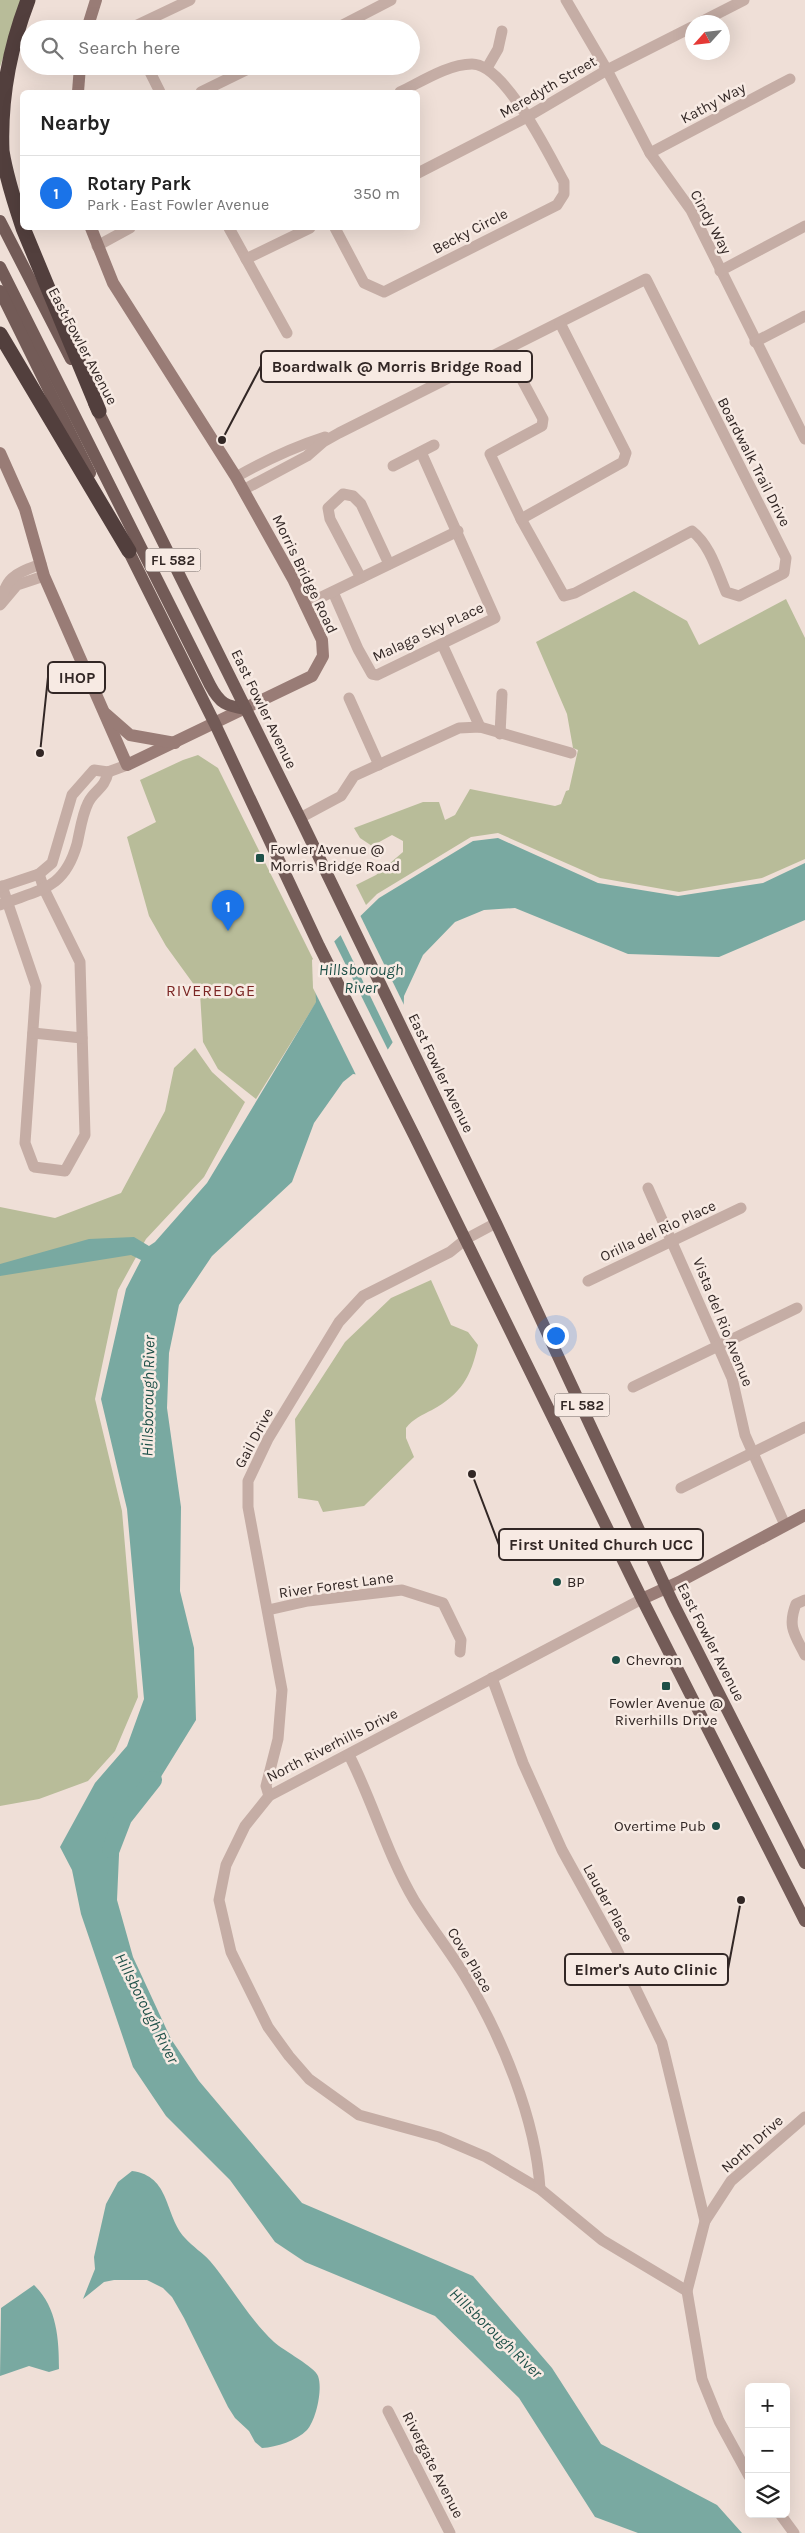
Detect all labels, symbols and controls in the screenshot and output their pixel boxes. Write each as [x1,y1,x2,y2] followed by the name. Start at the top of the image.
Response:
[685,15,730,60] north arrow
[20,20,420,75] search box
[38,34,66,62] icon: search
[78,37,180,59] text: Search here
[496,52,600,122] street label: Meredyth Street
[678,78,748,128] street label: Kathy Way
[40,111,110,135] text: Nearby
[87,173,191,195] text: Rotary Park
[53,184,59,203] text: 1
[353,184,400,203] text: 350 m
[687,187,735,257] street label: Cindy Way
[87,195,269,214] text: Park · East Fowler Avenue
[429,204,511,258] street label: Becky Circle
[44,284,122,408] street label: East Fowler Avenue
[261,351,532,382] callout: Boardwalk @ Morris Bridge Road
[272,357,522,376] text: Boardwalk @ Morris Bridge Road
[714,394,794,530] street label: Boardwalk Trail Drive
[268,512,342,636] street label: Morris Bridge Road
[146,548,200,572] road number: FL 582
[370,598,486,666] street label: Malaga Sky PLace
[227,646,301,772] street label: East Fowler Avenue
[48,662,105,693] callout: IHOP
[59,668,95,687] text: IHOP
[270,840,400,875] place label: Fowler Avenue @ Morris Bridge Road
[254,852,266,864] marker: Fowler Avenue @ Morris Bridge Road
[212,890,244,931] pin: 1
[319,960,403,997] water label: Hillsborough River
[166,981,256,1000] district label: RIVEREDGE
[404,1010,478,1136] street label: East Fowler Avenue
[597,1196,719,1266] street label: Orilla del Rio Place
[689,1255,757,1389] street label: Vista del Rio Avenue
[543,1323,569,1349] your location
[137,1335,159,1457] water label: Hillsborough River
[554,1394,610,1416] road number: FL 582
[231,1405,277,1471] street label: Gail Drive
[499,1529,703,1560] callout: First United Church UCC
[509,1535,693,1554] text: First United Church UCC
[277,1568,395,1602] street label: River Forest Lane
[567,1573,585,1591] place label: BP
[551,1576,563,1588] marker: BP
[673,1580,749,1704] street label: East Fowler Avenue
[626,1651,682,1669] place label: Chevron
[610,1654,622,1666] marker: Chevron
[660,1680,672,1692] marker: Fowler Avenue @ Riverhills Drive
[609,1694,723,1729] place label: Fowler Avenue @ Riverhills Drive
[263,1704,401,1786] street label: North Riverhills Drive
[614,1817,706,1835] place label: Overtime Pub
[710,1820,722,1832] marker: Overtime Pub
[579,1861,637,1945] street label: Lauder Place
[444,1924,496,1996] street label: Cove Place
[111,1950,183,2067] water label: Hillsborough River
[565,1954,728,1985] callout: Elmer's Auto Clinic
[575,1960,717,1979] text: Elmer's Auto Clinic
[717,2111,787,2177] street label: North Drive
[446,2284,547,2382] water label: Hillsborough River
[745,2383,790,2518] map controls
[745,2383,790,2428] button: +
[398,2409,468,2521] street label: Rivergate Avenue
[745,2428,790,2473] button: −
[745,2473,790,2518] button: layers

